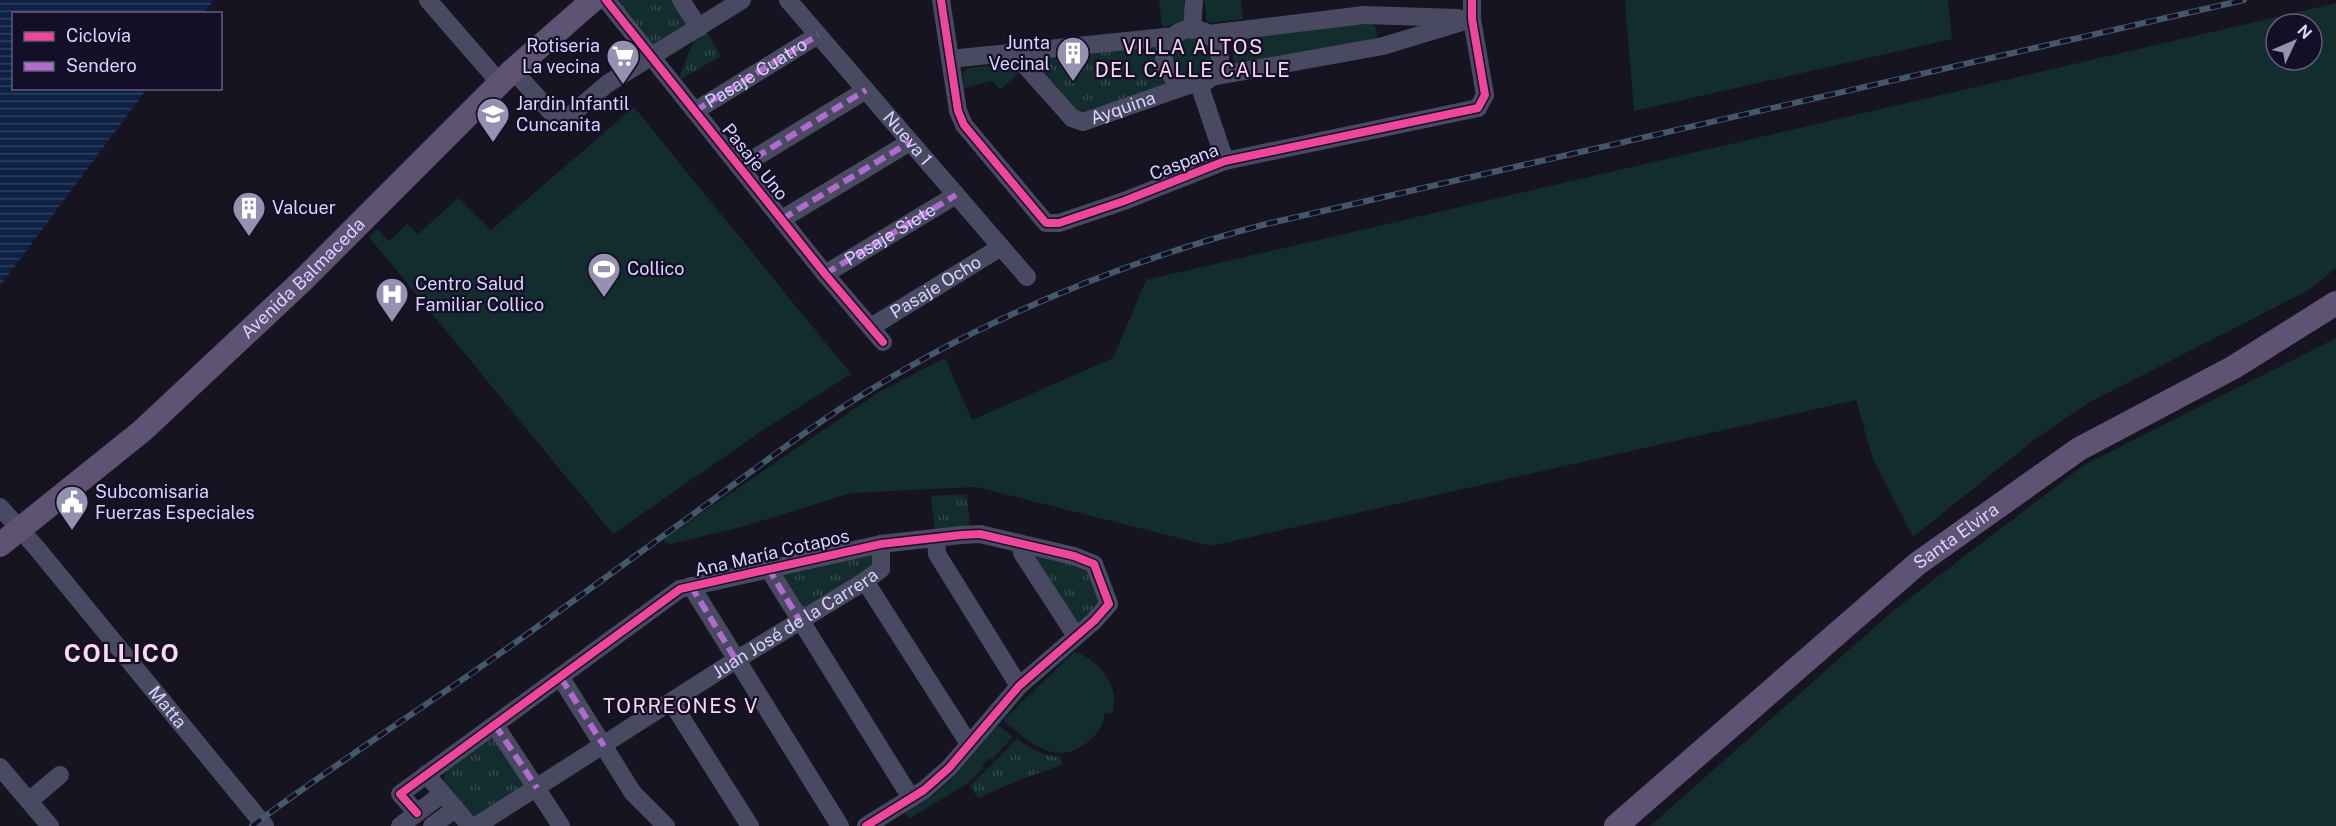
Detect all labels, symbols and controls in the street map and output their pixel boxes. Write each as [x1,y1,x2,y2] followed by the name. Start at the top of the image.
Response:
[12,12,222,90] legend
[2264,12,2324,72] north arrow
[2293,21,2316,43] text: N
[66,25,131,46] text: Ciclovía
[989,32,1050,74] place label: Junta Vecinal
[701,33,811,112] street label: Pasaje Cuatro
[522,35,600,77] place label: Rotiseria La vecina
[1055,35,1091,82] building icon: Junta Vecinal
[1095,35,1291,82] district label: VILLA ALTOS DEL CALLE CALLE
[605,38,641,85] supermarket icon: Rotiseria La vecina
[66,55,137,76] text: Sendero
[1087,87,1158,129] street label: Ayquina
[516,93,629,135] place label: Jardin Infantil Cuncanita
[475,96,511,143] school or university icon: Jardin Infantil Cuncanita
[879,107,937,170] street label: Nueva 1
[718,119,793,204] street label: Pasaje Uno
[1146,139,1221,184] street label: Caspana
[231,190,267,237] building icon: Valcuer
[272,197,336,218] place label: Valcuer
[840,199,939,270] street label: Pasaje Siete
[236,213,369,343] street label: Avenida Balmaceda
[586,251,622,298] sports icon: Collico
[886,251,985,323] street label: Pasaje Ocho
[627,258,684,279] place label: Collico
[415,273,544,315] place label: Centro Salud Familiar Collico
[374,276,410,323] hospital icon: Centro Salud Familiar Collico
[95,481,255,523] place label: Subcomisaria Fuerzas Especiales
[54,484,90,531] public building icon: Subcomisaria Fuerzas Especiales
[1909,498,2003,573] street label: Santa Elvira
[693,525,851,581] street label: Ana María Cotapos
[708,564,882,682] street label: Juan José de la Carrera
[64,639,180,667] district label: COLLICO
[144,681,191,732] street label: Matta
[603,694,759,718] district label: TORREONES V

